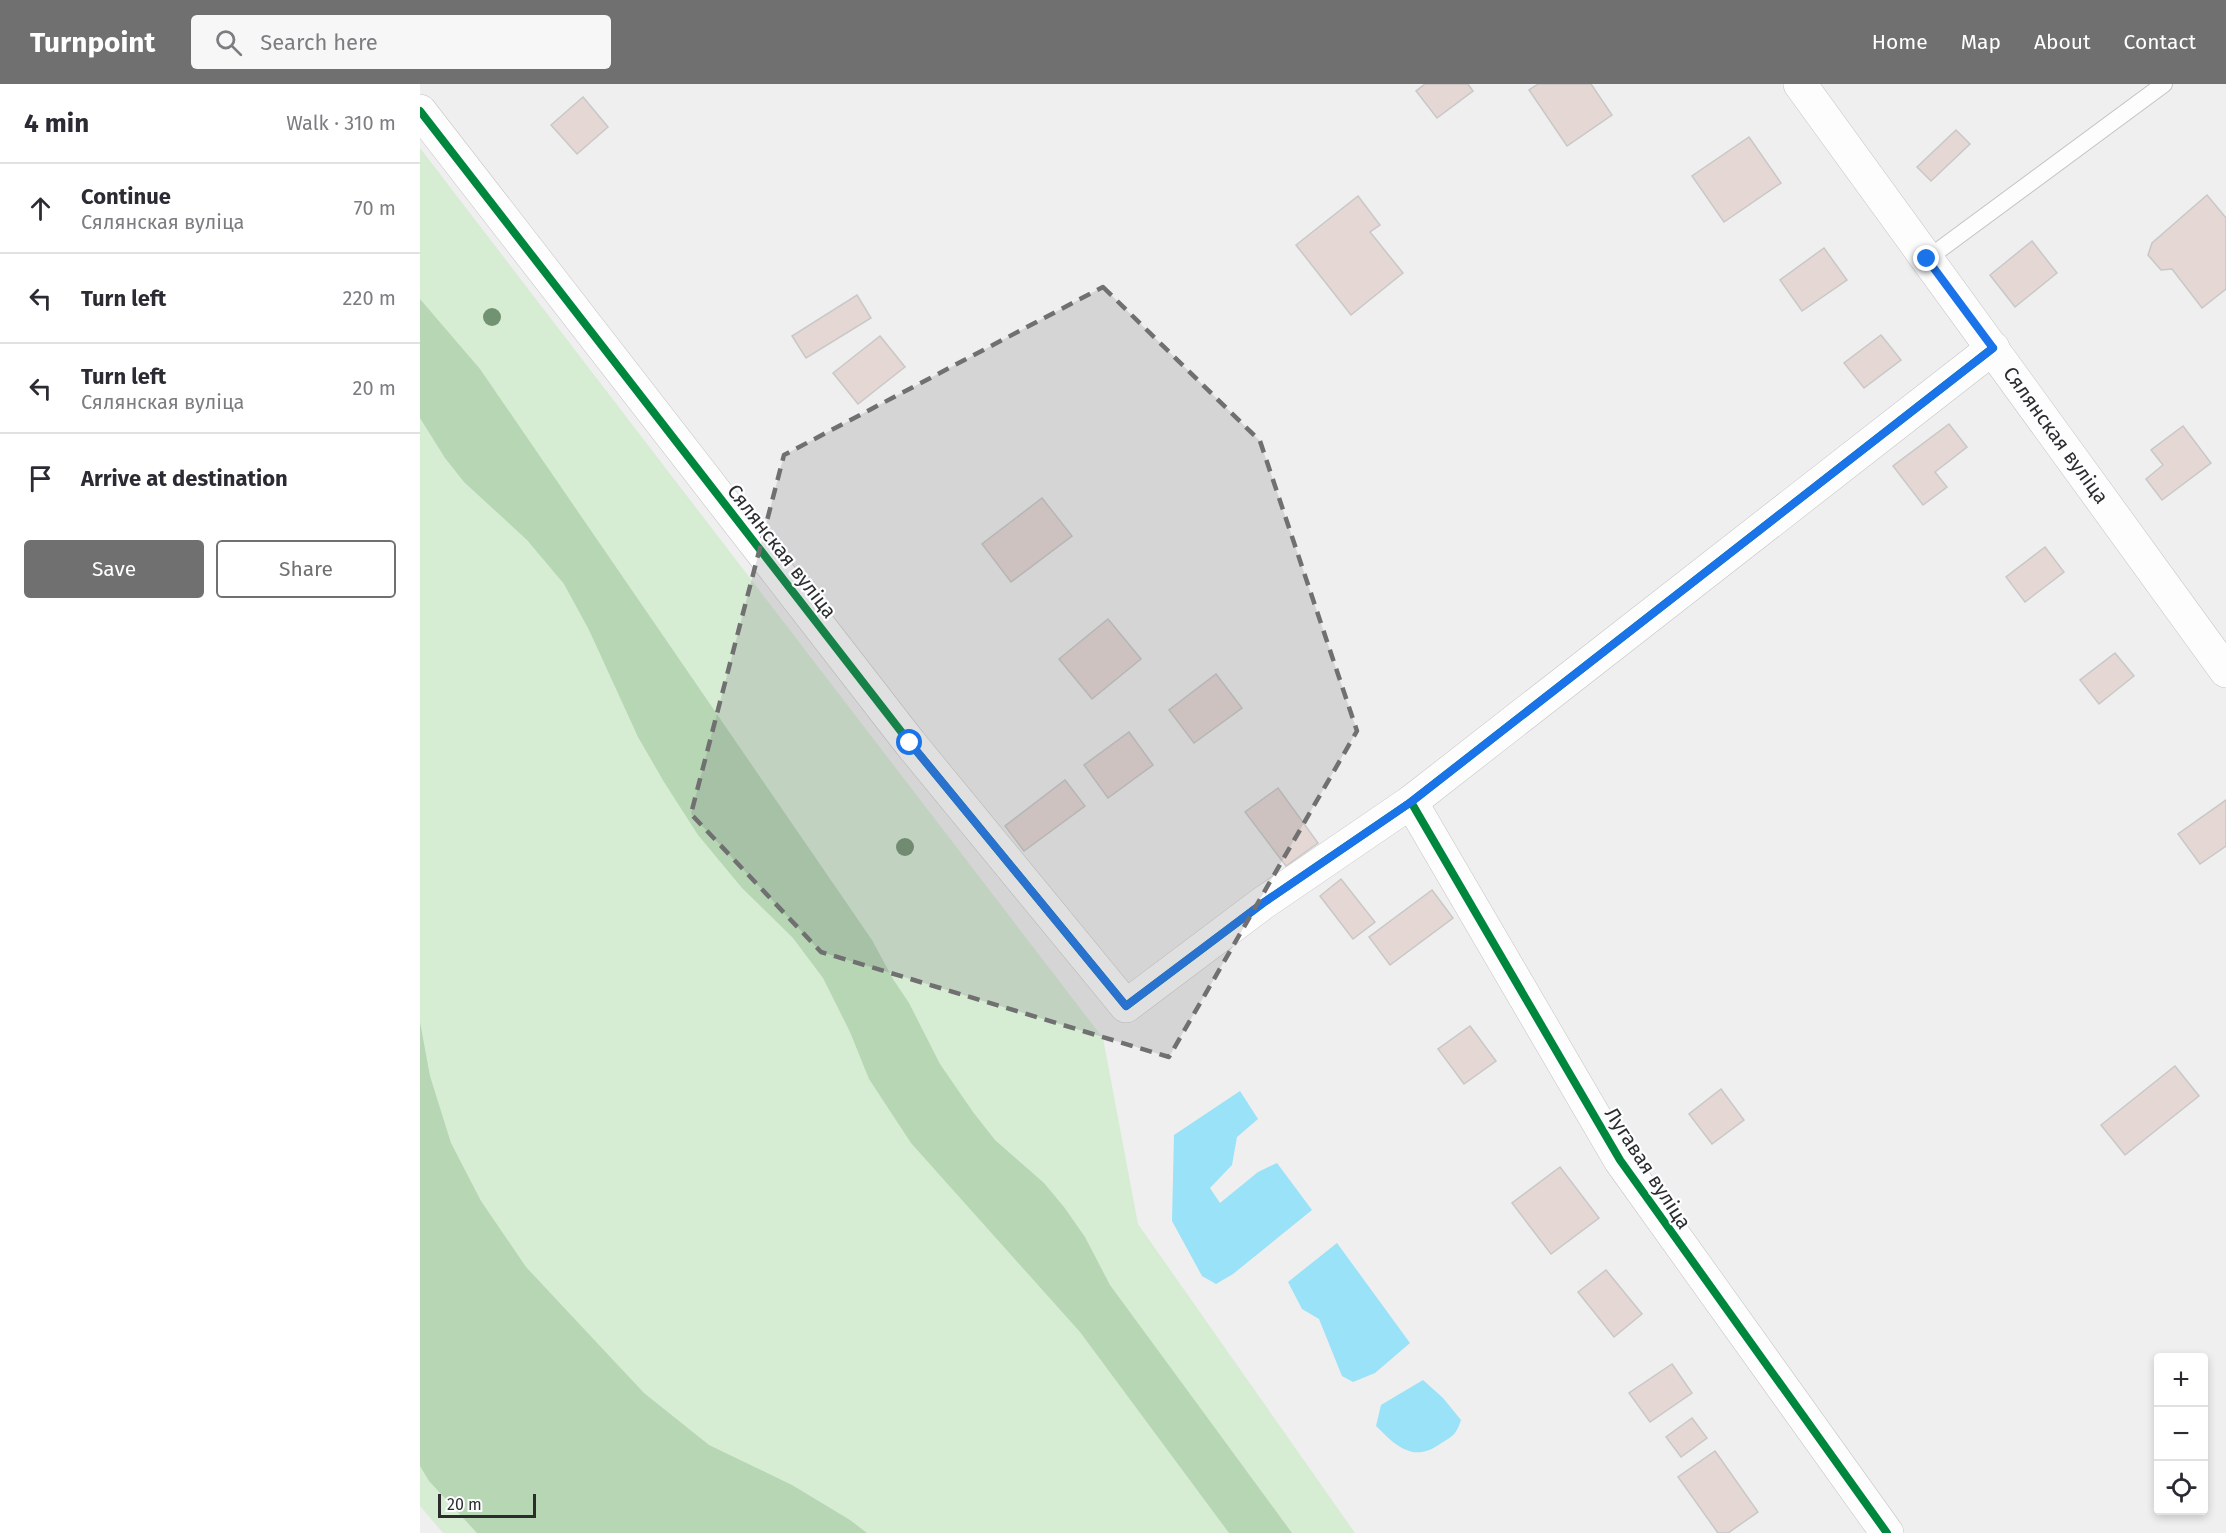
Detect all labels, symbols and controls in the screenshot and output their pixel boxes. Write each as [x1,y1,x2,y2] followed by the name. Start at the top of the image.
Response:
[191,15,611,69] search box
[30,26,155,59] text: Turnpoint
[212,26,245,59] icon: search
[260,29,378,56] text: Search here
[1872,29,1928,55] text: Home
[1961,29,2001,55] text: Map
[2034,29,2091,55] text: About
[2124,29,2196,55] text: Contact
[24,108,89,139] text: 4 min
[286,111,396,135] text: Walk · 310 m
[81,183,171,210] text: Continue
[24,192,57,225] icon: ahead
[354,196,396,220] text: 70 m
[81,210,244,234] text: Сялянская вуліца
[1913,245,1939,271] route end
[24,282,57,315] icon: left
[81,285,166,312] text: Turn left
[343,286,396,310] text: 220 m
[1998,362,2114,508] street label: Сялянская вуліца
[81,363,166,390] text: Turn left
[24,372,57,405] icon: left
[353,376,396,400] text: 20 m
[81,390,244,414] text: Сялянская вуліца
[24,462,57,495] icon: arrive
[81,465,288,492] text: Arrive at destination
[722,479,842,623] street label: Сялянская вуліца
[24,540,204,598] button: Save
[216,540,396,598] button: Share
[896,729,922,755] route start
[1600,1103,1696,1233] street label: Лугавая вуліца
[2154,1353,2208,1515] map controls
[2154,1353,2208,1407] button: +
[2154,1407,2208,1461] button: −
[2154,1461,2208,1515] button: locate
[438,1491,536,1518] scale bar
[447,1495,482,1514] text: 20 m

